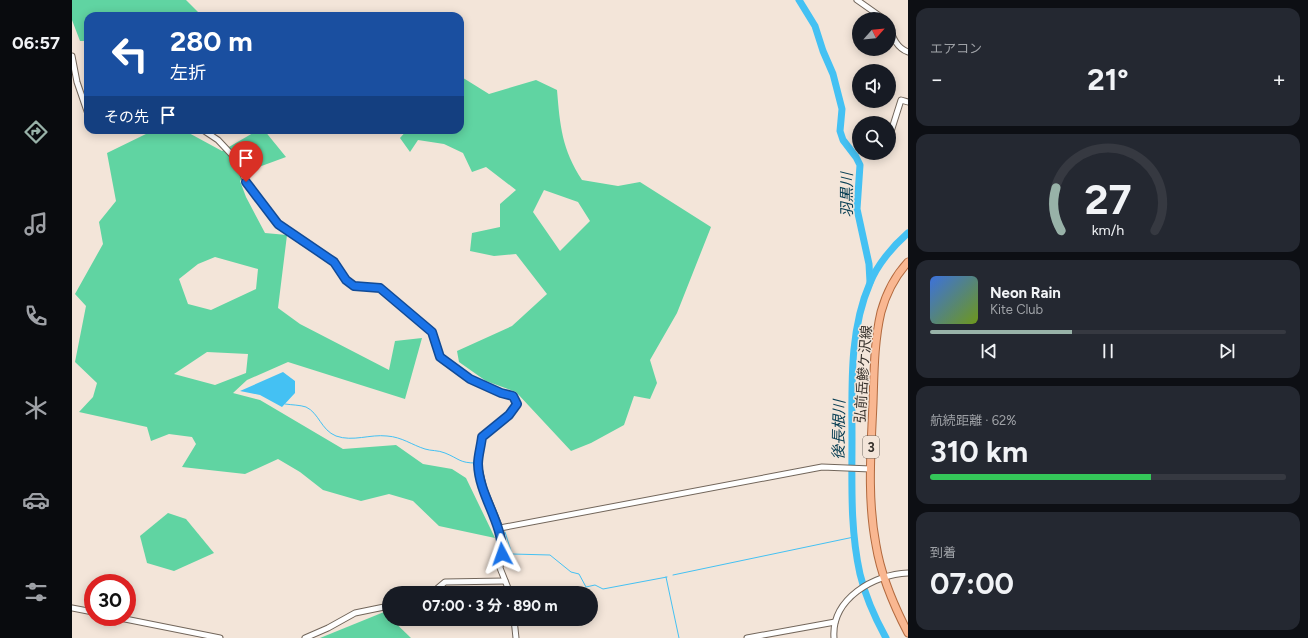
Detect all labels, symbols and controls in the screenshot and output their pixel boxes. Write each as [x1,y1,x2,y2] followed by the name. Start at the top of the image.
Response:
[852,12,896,56] north arrow
[852,12,896,160] map controls
[170,24,253,58] text: 280 m
[104,28,156,80] icon: left
[12,32,60,54] text: 06:57
[930,41,982,56] text: エアコン
[1087,61,1129,98] text: 21°
[170,62,206,84] text: 左折
[852,64,896,108] button: sound
[930,66,944,93] text: −
[1272,66,1286,93] text: +
[157,104,179,126] icon: arrive
[104,108,149,126] text: その先
[852,116,896,160] button: search
[22,118,50,146] icon: directions
[229,141,263,182] pin
[235,147,257,169] icon: arrive
[838,171,856,218] water label: 羽黒川
[1084,174,1132,224] text: 27
[22,210,50,238] icon: music
[1092,221,1124,239] text: km/h
[990,284,1061,302] text: Neon Rain
[22,302,50,330] icon: phone
[990,302,1043,317] text: Kite Club
[852,325,875,424] street label: 弘前岳鰺ケ沢線
[978,340,1000,362] icon: previous
[1097,340,1119,362] icon: pause
[1216,340,1238,362] icon: next
[22,394,50,422] icon: climate
[829,398,849,460] water label: 後長根川
[930,413,1017,428] text: 航続距離 · 62%
[930,433,1028,470] text: 310 km
[863,436,879,458] road number: 3
[22,486,50,514] icon: car
[481,533,523,575] position arrow
[930,545,956,560] text: 到着
[930,565,1014,602] text: 07:00
[84,574,136,626] speed limit sign: 30
[22,578,50,606] icon: filters
[422,597,558,615] text: 07:00 · 3 分 · 890 m

